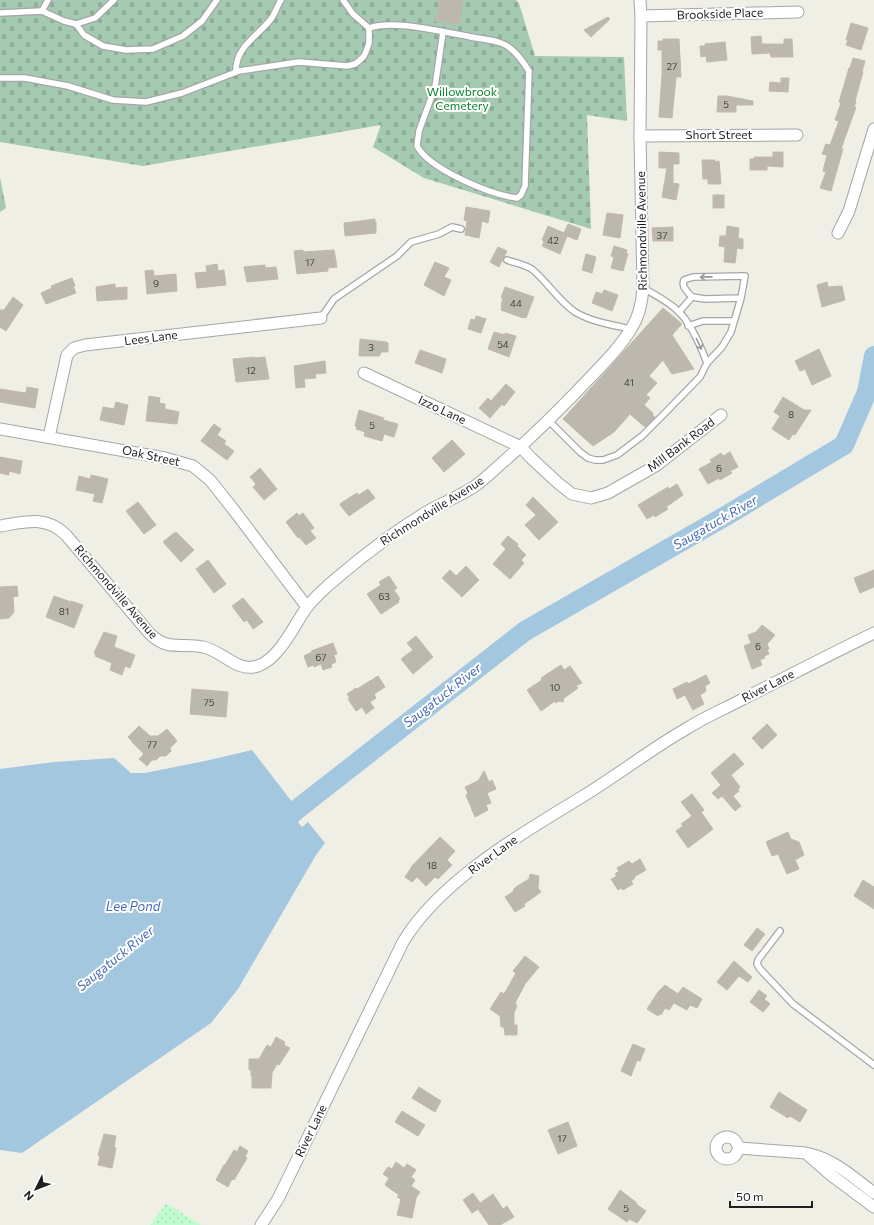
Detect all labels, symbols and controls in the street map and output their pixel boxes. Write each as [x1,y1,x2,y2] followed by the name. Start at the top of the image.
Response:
[677,4,763,22] street label: Brookside Place
[667,60,677,72] house number: 27
[427,84,498,112] park label: Willowbrook Cemetery
[723,98,729,110] house number: 5
[685,127,753,141] street label: Short Street
[633,171,649,291] street label: Richmondville Avenue
[657,229,667,241] house number: 37
[547,234,559,246] house number: 42
[305,256,315,268] house number: 17
[700,273,713,281] one-way arrow
[153,277,159,289] house number: 9
[510,297,522,309] house number: 44
[123,327,178,347] street label: Lees Lane
[497,338,509,350] house number: 54
[696,338,703,350] one-way arrow
[368,341,374,353] house number: 3
[246,364,256,376] house number: 12
[624,376,634,388] house number: 41
[416,392,469,426] street label: Izzo Lane
[788,408,794,420] house number: 8
[644,414,717,474] street label: Mill Bank Road
[369,419,375,431] house number: 5
[121,442,181,468] street label: Oak Street
[716,462,722,474] house number: 6
[377,473,486,548] street label: Richmondville Avenue
[670,491,761,553] water label: Saugatuck River
[72,542,161,641] street label: Richmondville Avenue
[378,590,390,602] house number: 63
[59,605,69,617] house number: 81
[755,640,761,652] house number: 6
[315,651,327,663] house number: 67
[400,659,485,730] water label: Saugatuck River
[739,666,796,704] street label: River Lane
[550,681,560,693] house number: 10
[204,696,215,708] house number: 75
[147,738,157,750] house number: 77
[465,832,520,877] street label: River Lane
[427,859,437,871] house number: 18
[106,898,161,914] water label: Lee Pond
[73,922,157,994] water label: Saugatuck River
[291,1102,329,1159] street label: River Lane
[557,1132,567,1144] house number: 17
[16,1169,56,1209] north arrow
[730,1183,812,1209] scale bar
[21,1189,36,1204] text: N
[736,1189,764,1203] text: 50 m
[623,1202,629,1214] house number: 5

